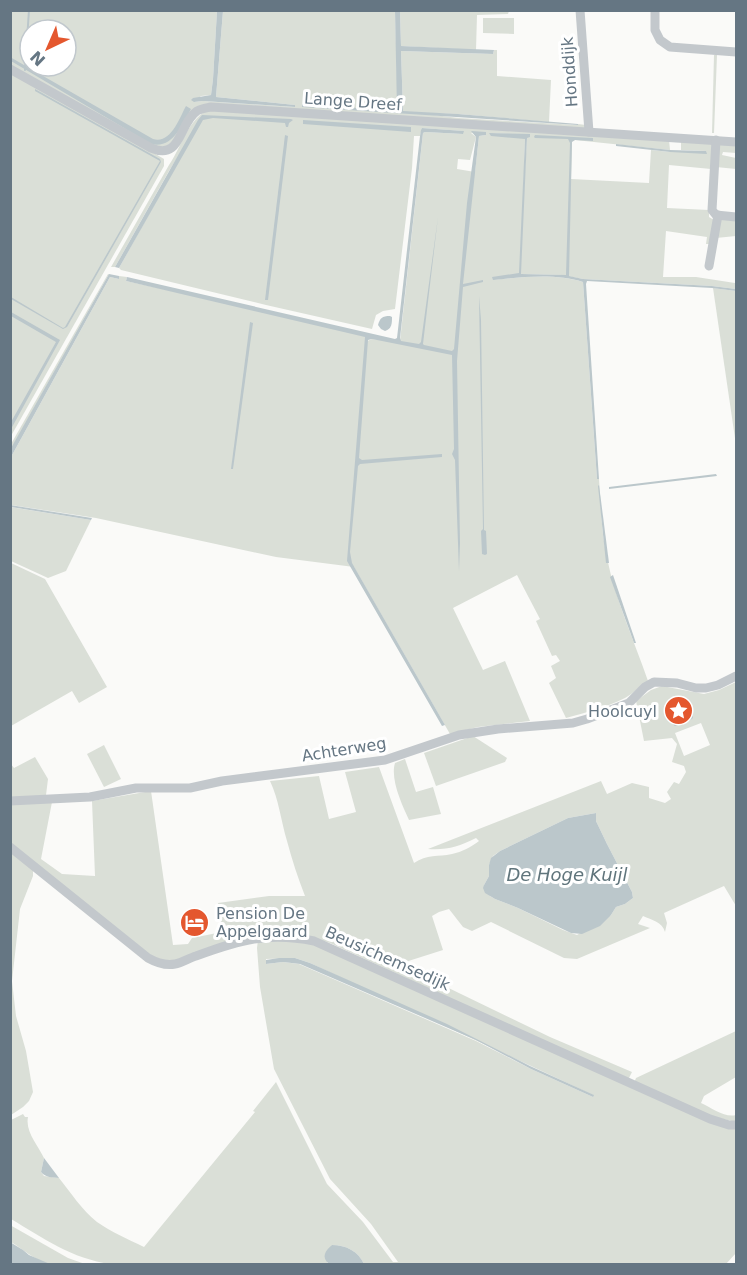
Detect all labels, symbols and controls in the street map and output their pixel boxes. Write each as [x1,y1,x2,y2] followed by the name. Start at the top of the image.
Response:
[18,18,78,78] north arrow
[558,35,581,108] street label: Honddijk
[27,47,49,70] text: N
[304,89,403,114] street label: Lange Dreef
[662,695,694,727] place icon: Hoolcuyl
[588,702,657,721] place label: Hoolcuyl
[300,733,388,766] street label: Achterweg
[506,864,628,885] water label: De Hoge Kuijl
[216,904,308,941] place label: Pension De Appelgaard
[179,906,211,938] hotel icon: Pension De Appelgaard
[322,922,454,995] street label: Beusichemsedijk

